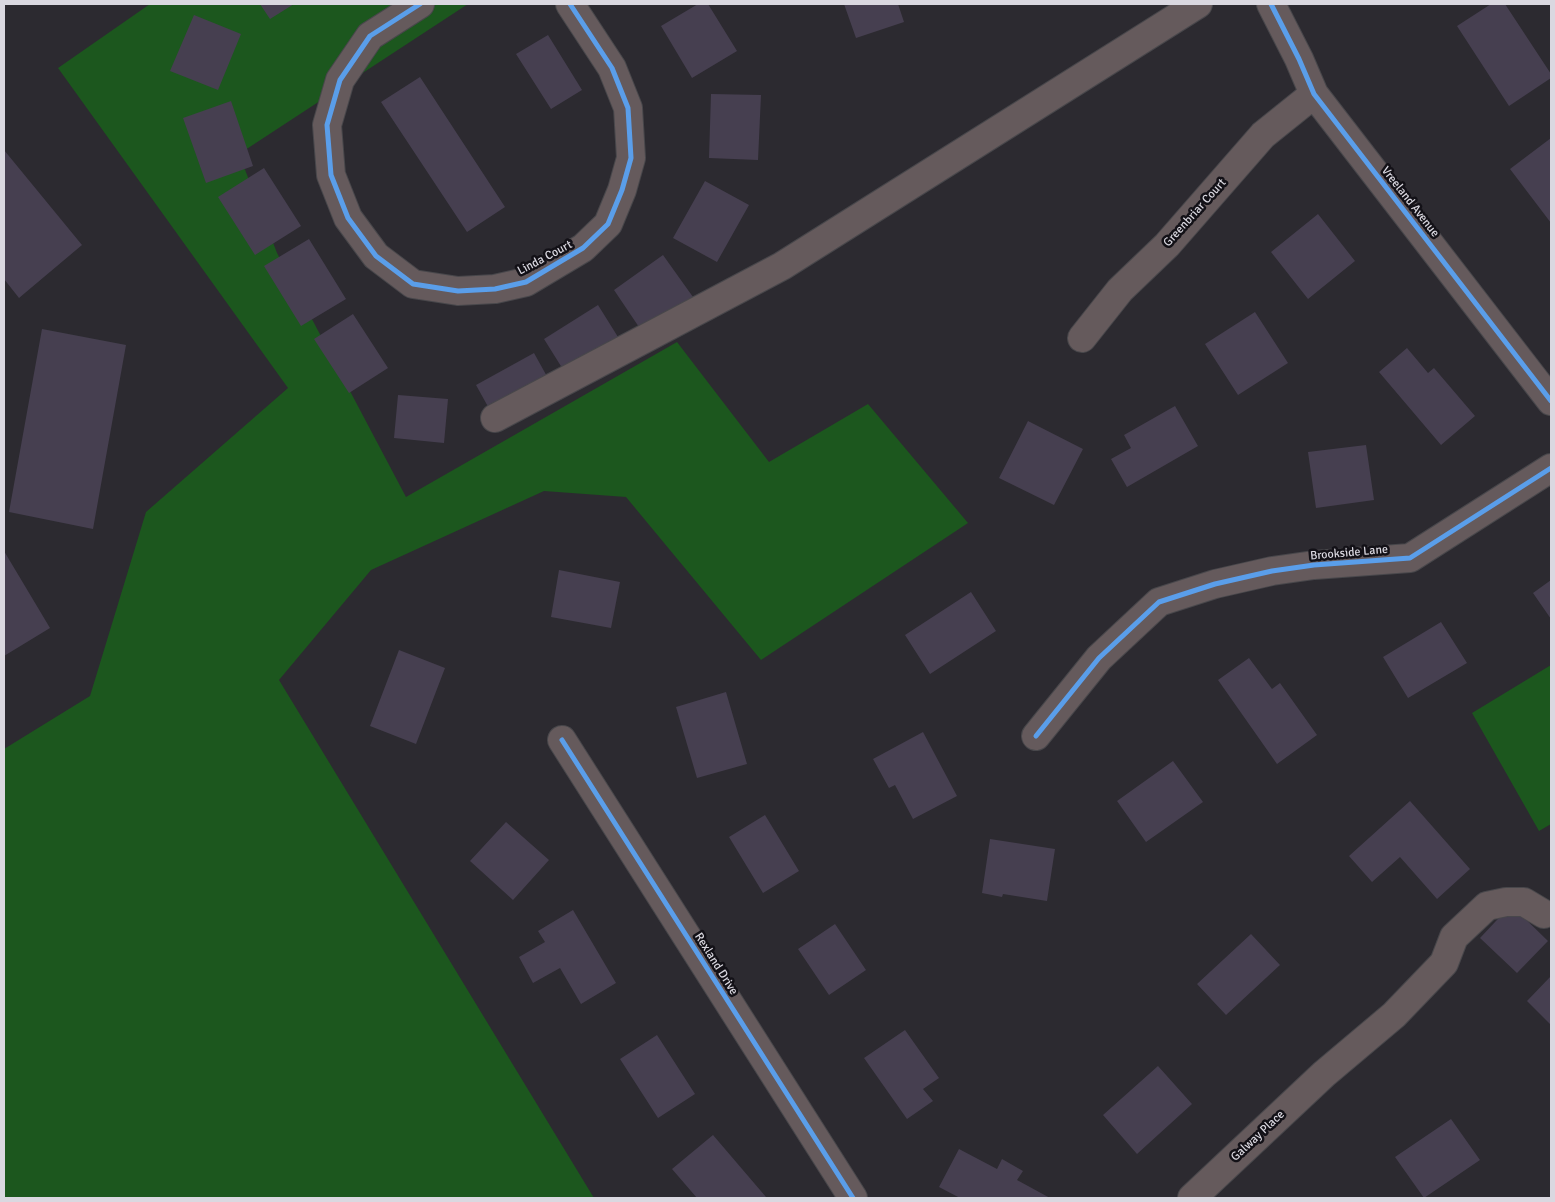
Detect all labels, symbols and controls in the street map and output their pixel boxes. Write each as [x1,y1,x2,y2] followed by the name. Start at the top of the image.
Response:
[1378,164,1442,240] street label: Vreeland Avenue
[1161,176,1229,250] street label: Greenbriar Court
[515,238,575,278] street label: Linda Court
[1309,542,1389,564] street label: Brookside Lane
[691,930,741,998] street label: Rexland Drive
[1228,1108,1288,1164] street label: Galway Place

